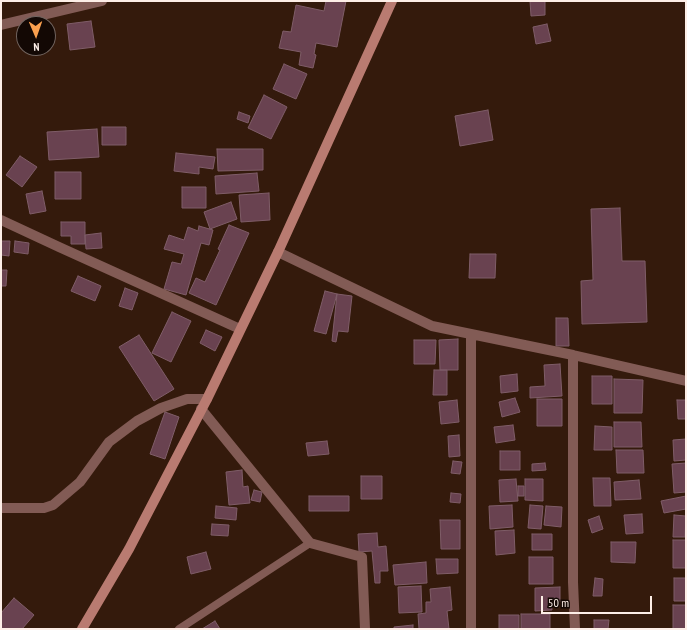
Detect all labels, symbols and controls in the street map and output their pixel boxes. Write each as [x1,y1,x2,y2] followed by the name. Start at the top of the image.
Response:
[16,16,56,56] north arrow
[33,40,40,54] text: N
[543,588,654,614] scale bar
[548,595,569,610] text: 50 m

